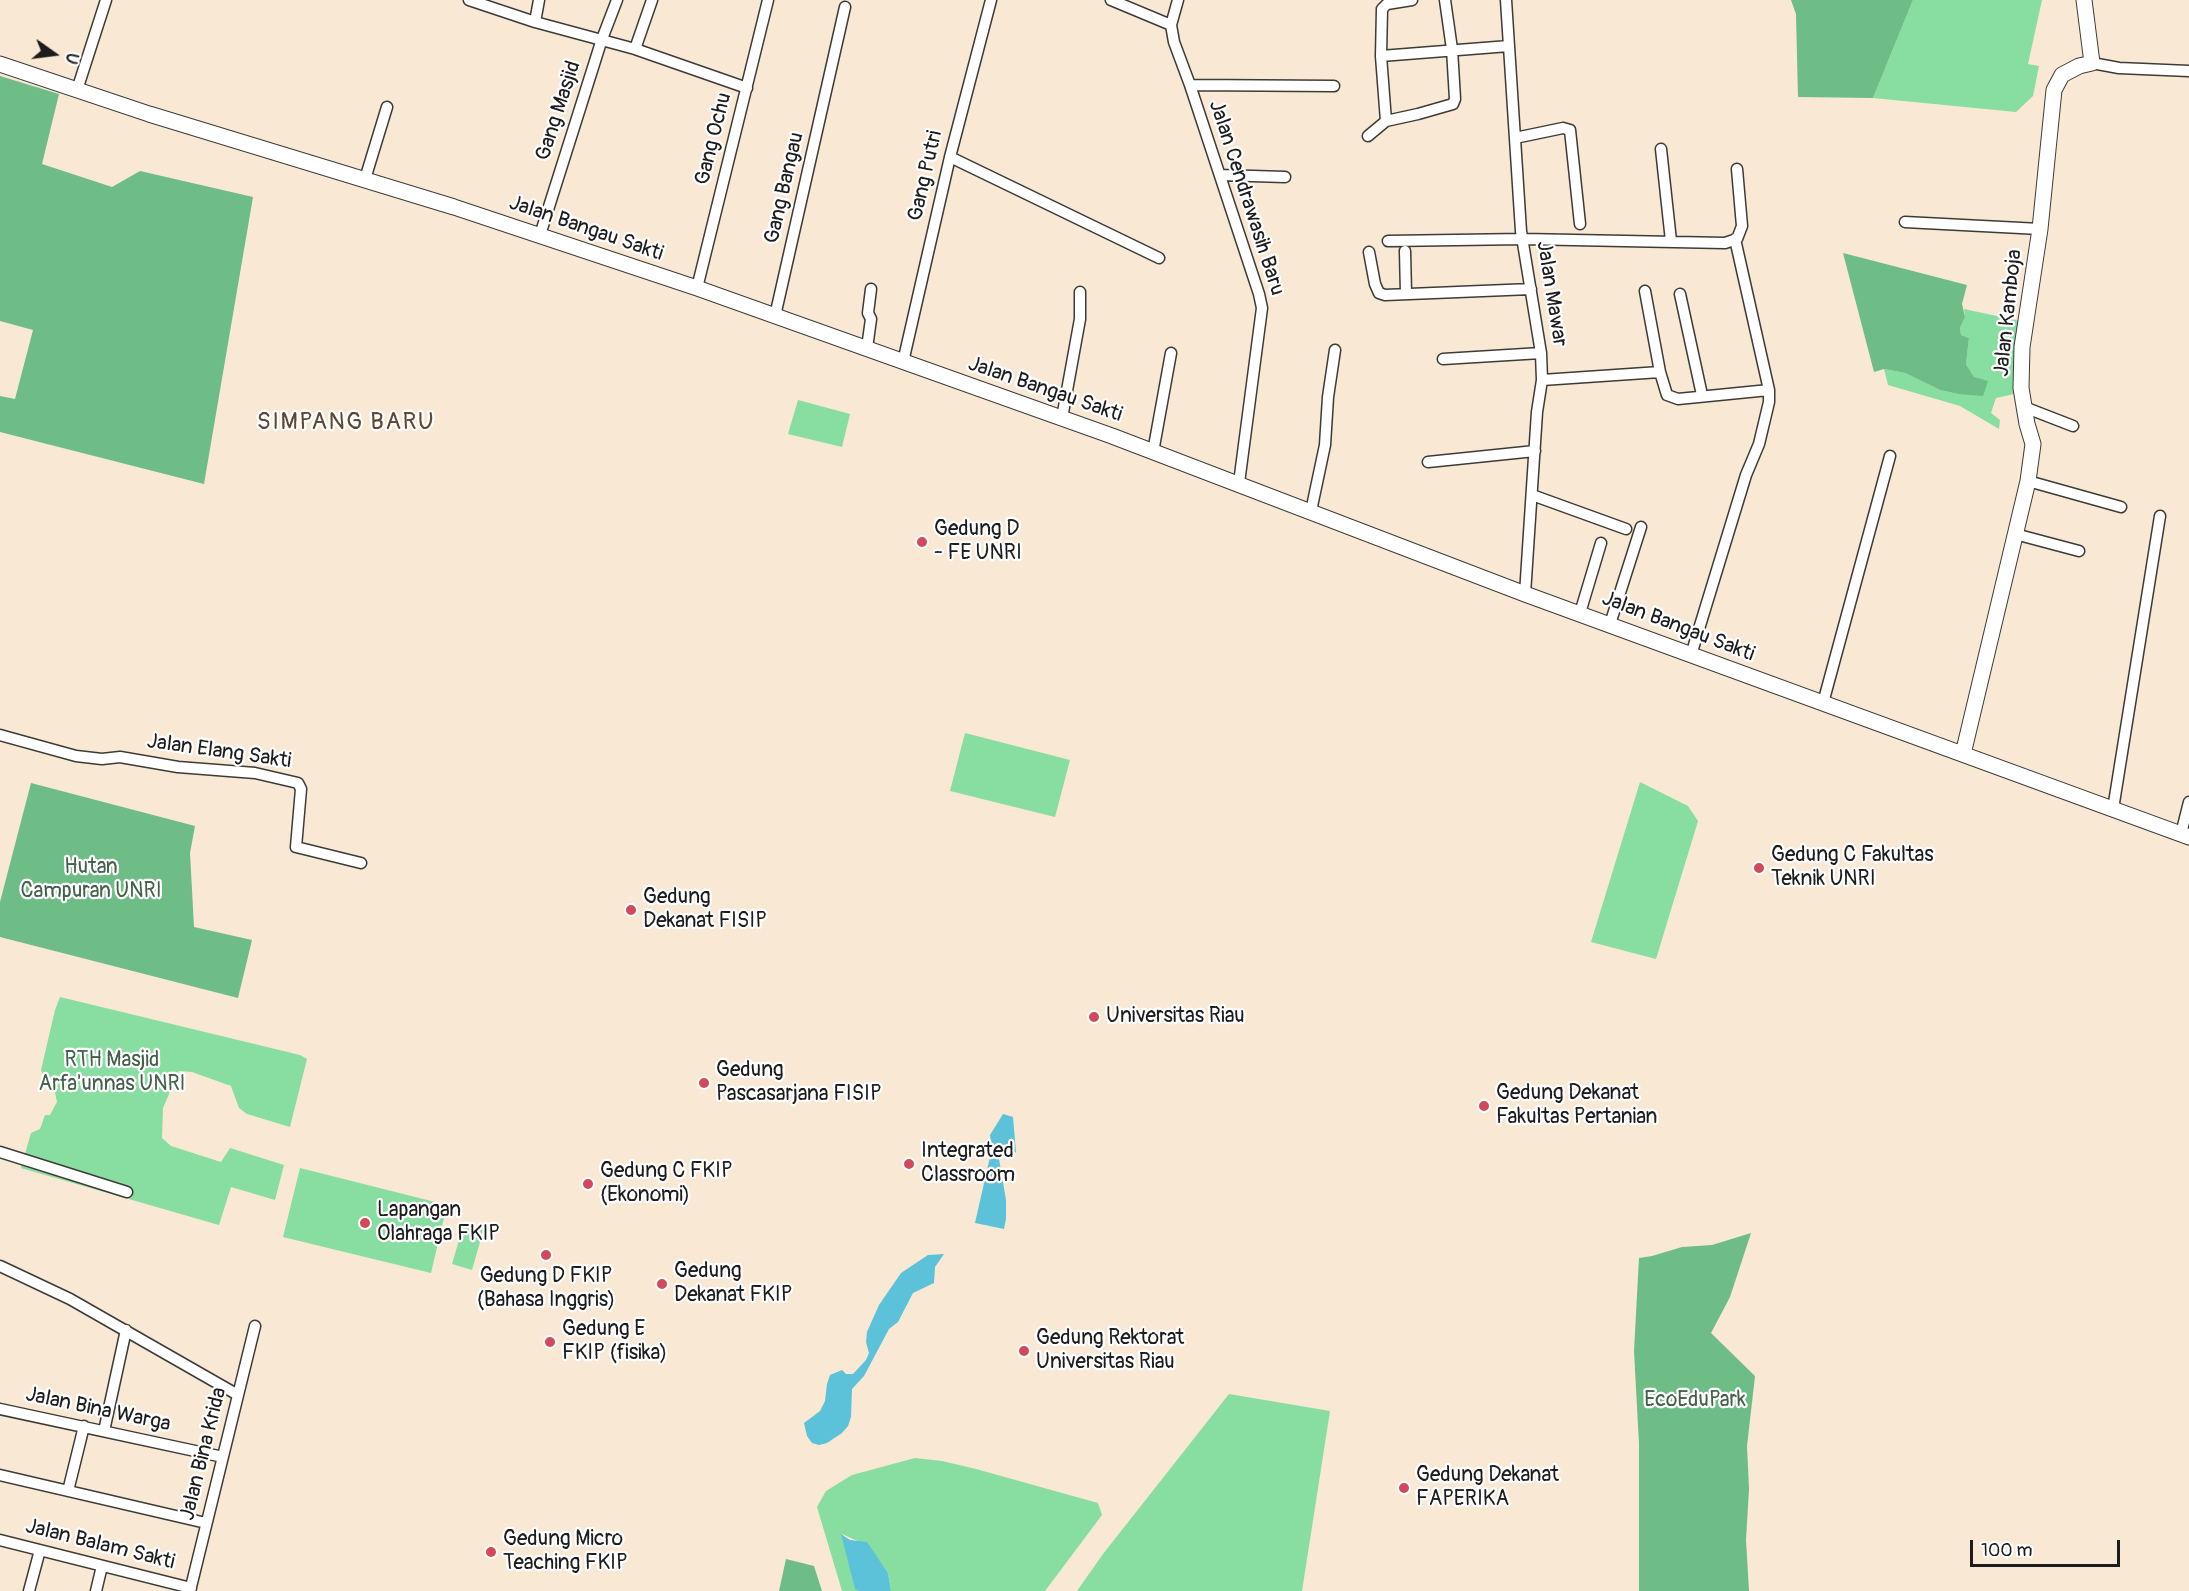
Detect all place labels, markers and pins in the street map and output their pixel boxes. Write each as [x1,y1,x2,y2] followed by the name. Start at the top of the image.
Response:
[934,517,1022,567] place label: Gedung D - FE UNRI
[915,535,929,549] marker: Gedung D - FE UNRI
[1771,843,1934,893] place label: Gedung C Fakultas Teknik UNRI
[1752,861,1766,875] marker: Gedung C Fakultas Teknik UNRI
[643,885,767,935] place label: Gedung Dekanat FISIP
[624,903,638,917] marker: Gedung Dekanat FISIP
[1106,1004,1245,1030] place label: Universitas Riau
[1087,1010,1101,1024] marker: Universitas Riau
[716,1058,881,1108] place label: Gedung Pascasarjana FISIP
[697,1076,711,1090] marker: Gedung Pascasarjana FISIP
[1496,1081,1657,1131] place label: Gedung Dekanat Fakultas Pertanian
[1477,1099,1491,1113] marker: Gedung Dekanat Fakultas Pertanian
[921,1139,1015,1189] place label: Integrated Classroom
[902,1157,916,1171] marker: Integrated Classroom
[600,1159,732,1209] place label: Gedung C FKIP (Ekonomi)
[581,1177,595,1191] marker: Gedung C FKIP (Ekonomi)
[377,1198,500,1248] place label: Lapangan Olahraga FKIP
[358,1216,372,1230] marker: Lapangan Olahraga FKIP
[539,1248,553,1262] marker: Gedung D FKIP (Bahasa Inggris)
[674,1259,792,1309] place label: Gedung Dekanat FKIP
[477,1264,615,1314] place label: Gedung D FKIP (Bahasa Inggris)
[655,1277,669,1291] marker: Gedung Dekanat FKIP
[562,1317,667,1367] place label: Gedung E FKIP (fisika)
[1036,1326,1184,1376] place label: Gedung Rektorat Universitas Riau
[543,1335,557,1349] marker: Gedung E FKIP (fisika)
[1017,1344,1031,1358] marker: Gedung Rektorat Universitas Riau
[1416,1463,1559,1513] place label: Gedung Dekanat FAPERIKA
[1397,1481,1411,1495] marker: Gedung Dekanat FAPERIKA
[503,1527,628,1577] place label: Gedung Micro Teaching FKIP
[484,1545,498,1559] marker: Gedung Micro Teaching FKIP

